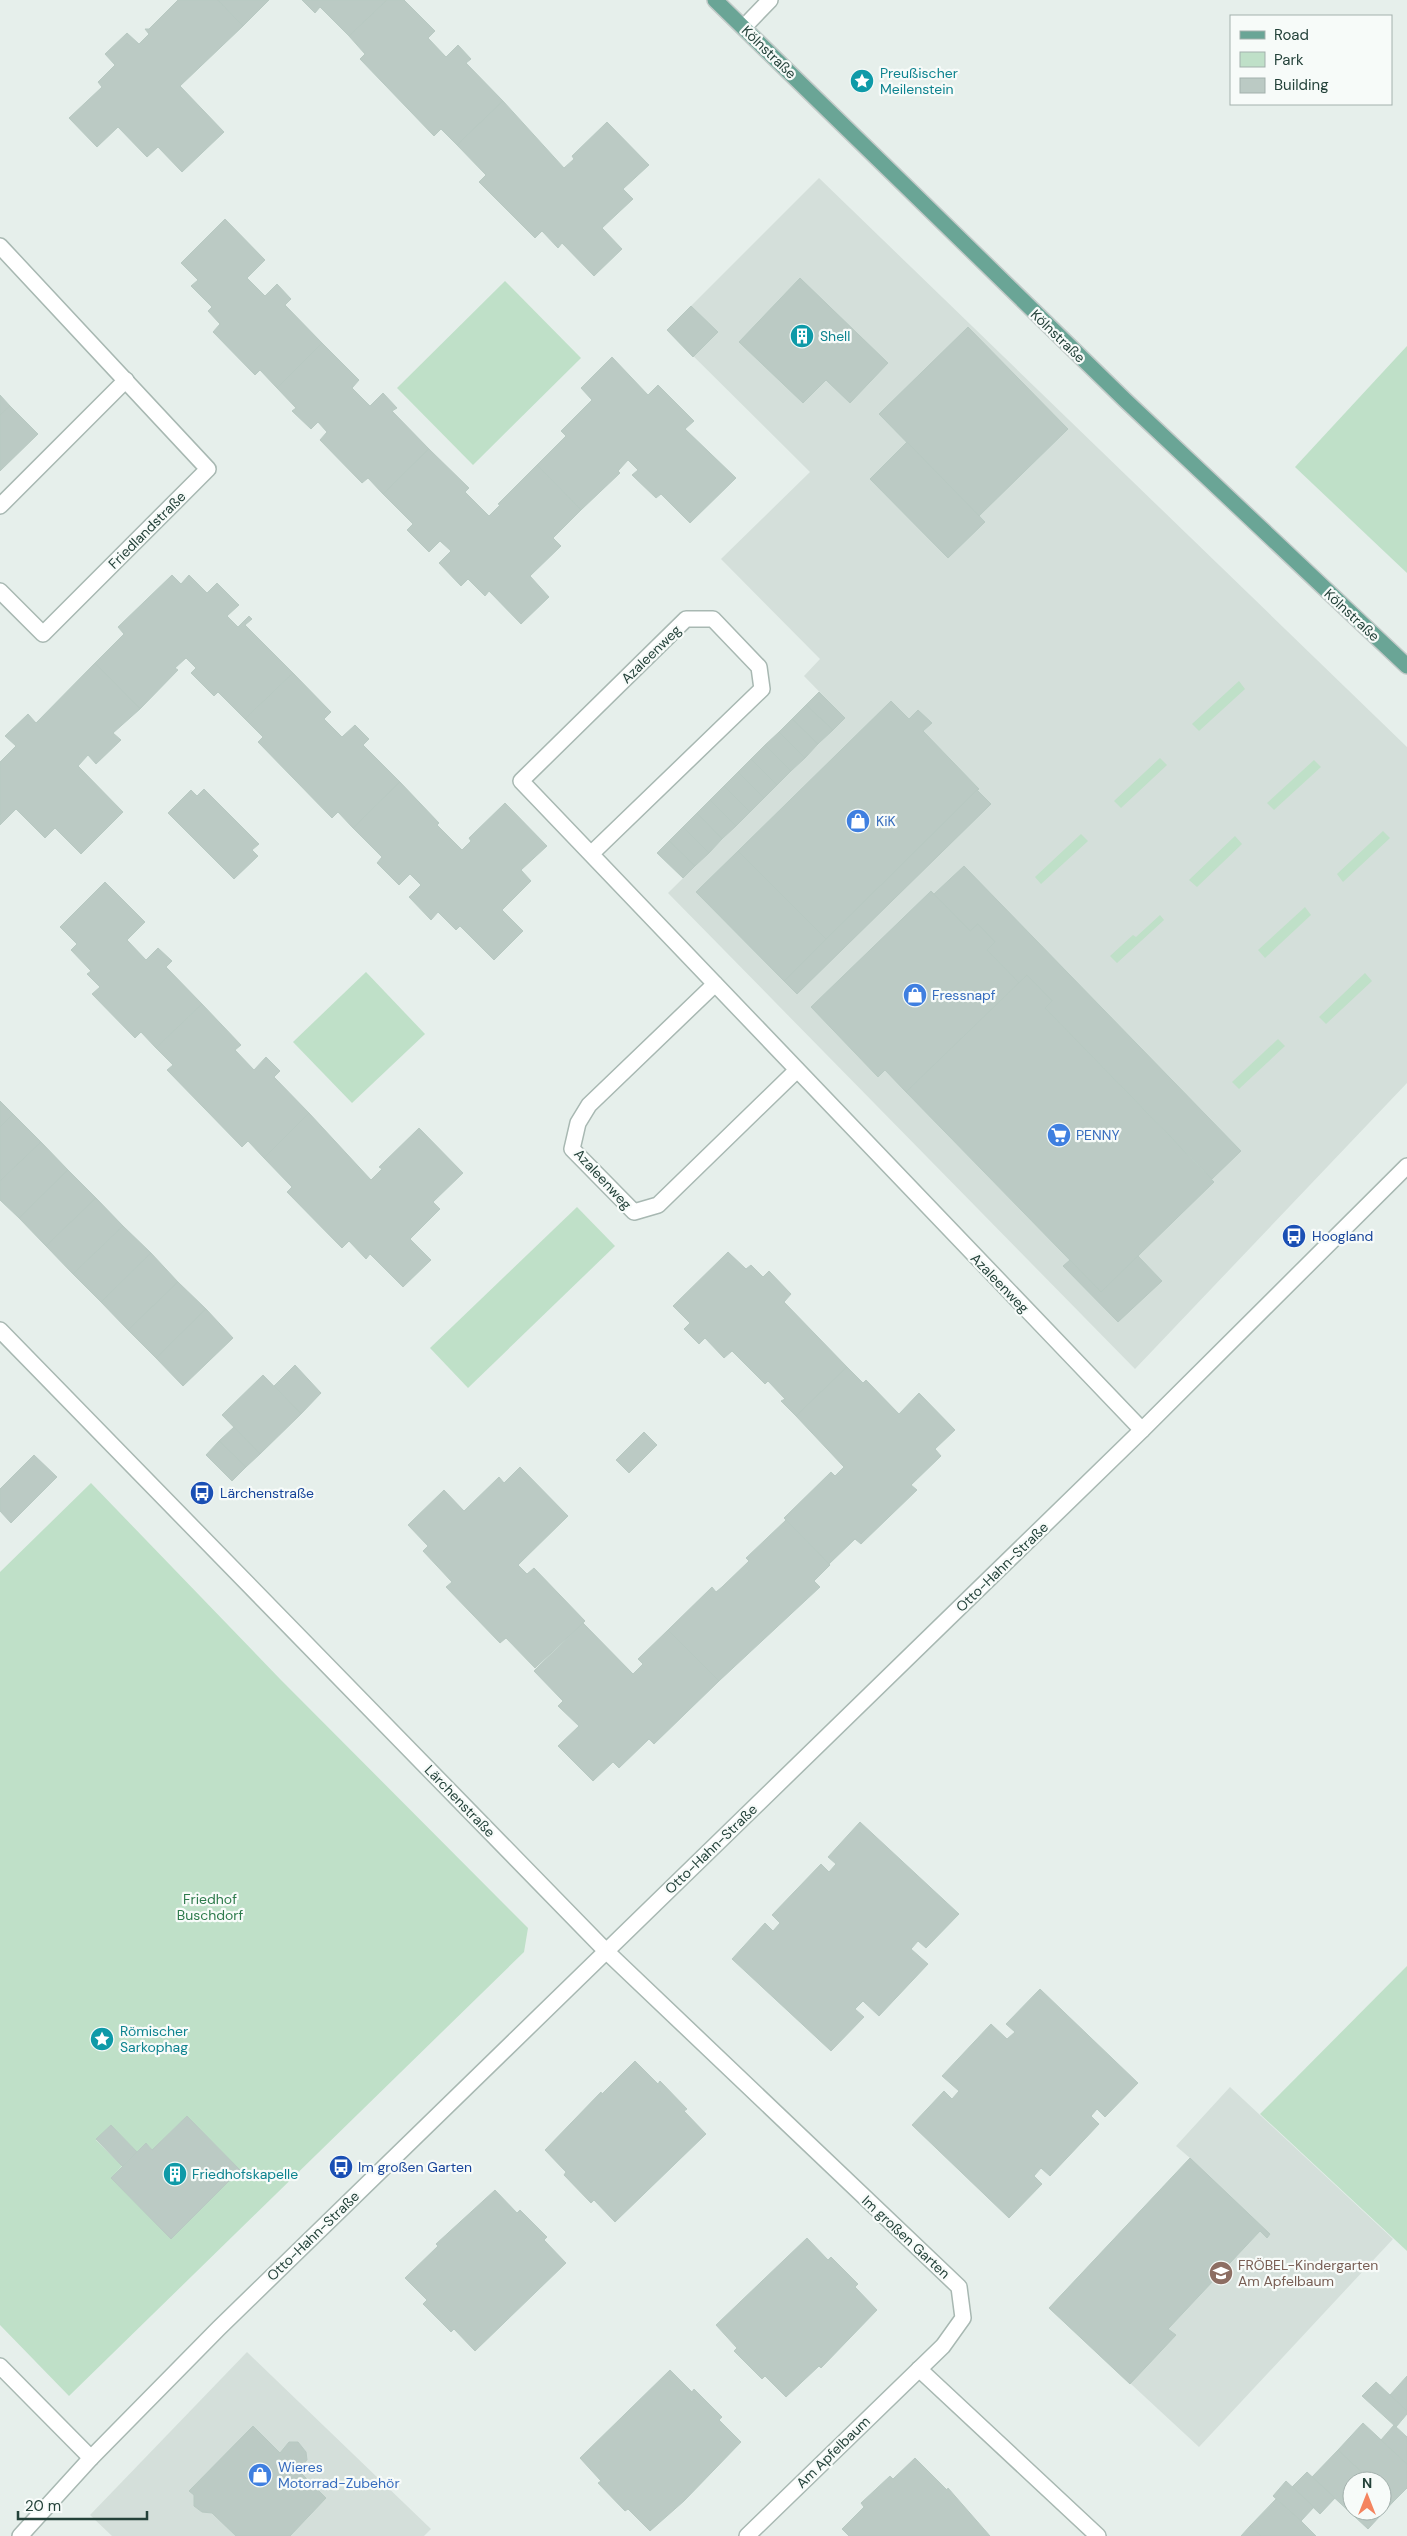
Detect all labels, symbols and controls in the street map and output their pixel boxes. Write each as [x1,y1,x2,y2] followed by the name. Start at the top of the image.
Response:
[1230,15,1392,105] legend
[738,21,800,83] street label: Kölnstraße
[1274,25,1309,45] text: Road
[1274,50,1304,70] text: Park
[880,64,958,98] place label: Preußischer Meilenstein
[849,68,875,94] place icon: Preußischer Meilenstein
[1274,75,1329,95] text: Building
[1027,305,1089,367] street label: Kölnstraße
[789,323,815,349] building icon: Shell
[820,327,850,345] place label: Shell
[104,487,190,573] street label: Friedlandstraße
[1321,585,1383,645] street label: Kölnstraße
[617,621,685,687] street label: Azaleenweg
[845,808,871,834] shop icon: KiK
[876,812,896,830] place label: KiK
[902,982,928,1008] shop icon: Fressnapf
[932,986,996,1004] place label: Fressnapf
[1046,1122,1072,1148] supermarket icon: PENNY
[1076,1126,1120,1144] place label: PENNY
[570,1145,636,1213] street label: Azaleenweg
[1281,1223,1307,1249] bus stop icon: Hoogland
[1312,1227,1373,1245] place label: Hoogland
[967,1249,1033,1317] street label: Azaleenweg
[189,1480,215,1506] bus stop icon: Lärchenstraße
[220,1484,314,1502] place label: Lärchenstraße
[952,1518,1052,1616] street label: Otto-Hahn-Straße
[421,1761,499,1841] street label: Lärchenstraße
[661,1800,761,1898] street label: Otto-Hahn-Straße
[177,1890,244,1924] park label: Friedhof Buschdorf
[120,2022,188,2056] place label: Römischer Sarkophag
[89,2026,115,2052] place icon: Römischer Sarkophag
[328,2154,354,2180] bus stop icon: Im großen Garten
[358,2158,472,2176] place label: Im großen Garten
[162,2161,188,2187] building icon: Friedhofskapelle
[192,2165,298,2183] place label: Friedhofskapelle
[263,2187,363,2285] street label: Otto-Hahn-Straße
[858,2192,954,2282] street label: Im großen Garten
[1238,2256,1378,2290] place label: FRÖBEL-Kindergarten Am Apfelbaum
[1208,2260,1234,2286] school or university icon: FRÖBEL-Kindergarten Am Apfelbaum
[792,2412,874,2492] street label: Am Apfelbaum
[278,2458,400,2492] place label: Wieres Motorrad-Zubehör
[247,2462,273,2488] shop icon: Wieres Motorrad-Zubehör
[1342,2471,1392,2521] north arrow
[1362,2474,1372,2492] text: N
[18,2488,146,2520] scale bar
[25,2496,61,2516] text: 20 m

